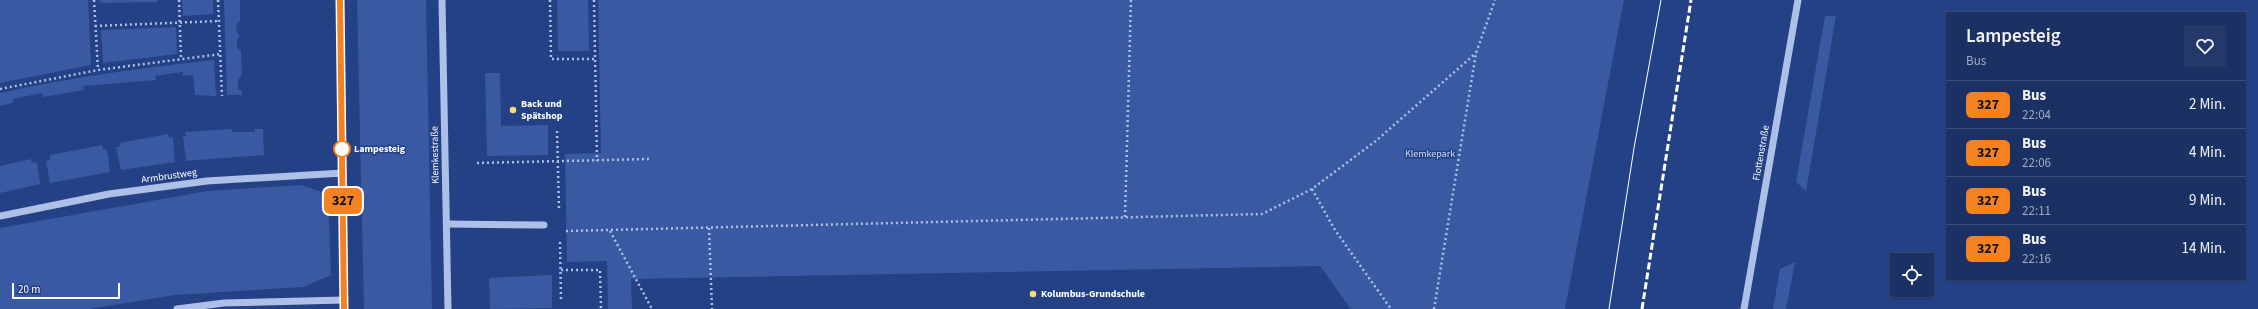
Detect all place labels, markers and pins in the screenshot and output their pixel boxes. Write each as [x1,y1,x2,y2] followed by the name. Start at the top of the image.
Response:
[521,97,563,123] place label: Back und Spätshop
[508,105,518,115] marker: Back und Spätshop
[333,140,351,158] marker: Lampesteig
[354,142,406,156] place label: Lampesteig
[1041,287,1145,301] place label: Kolumbus-Grundschule
[1028,289,1038,299] marker: Kolumbus-Grundschule

